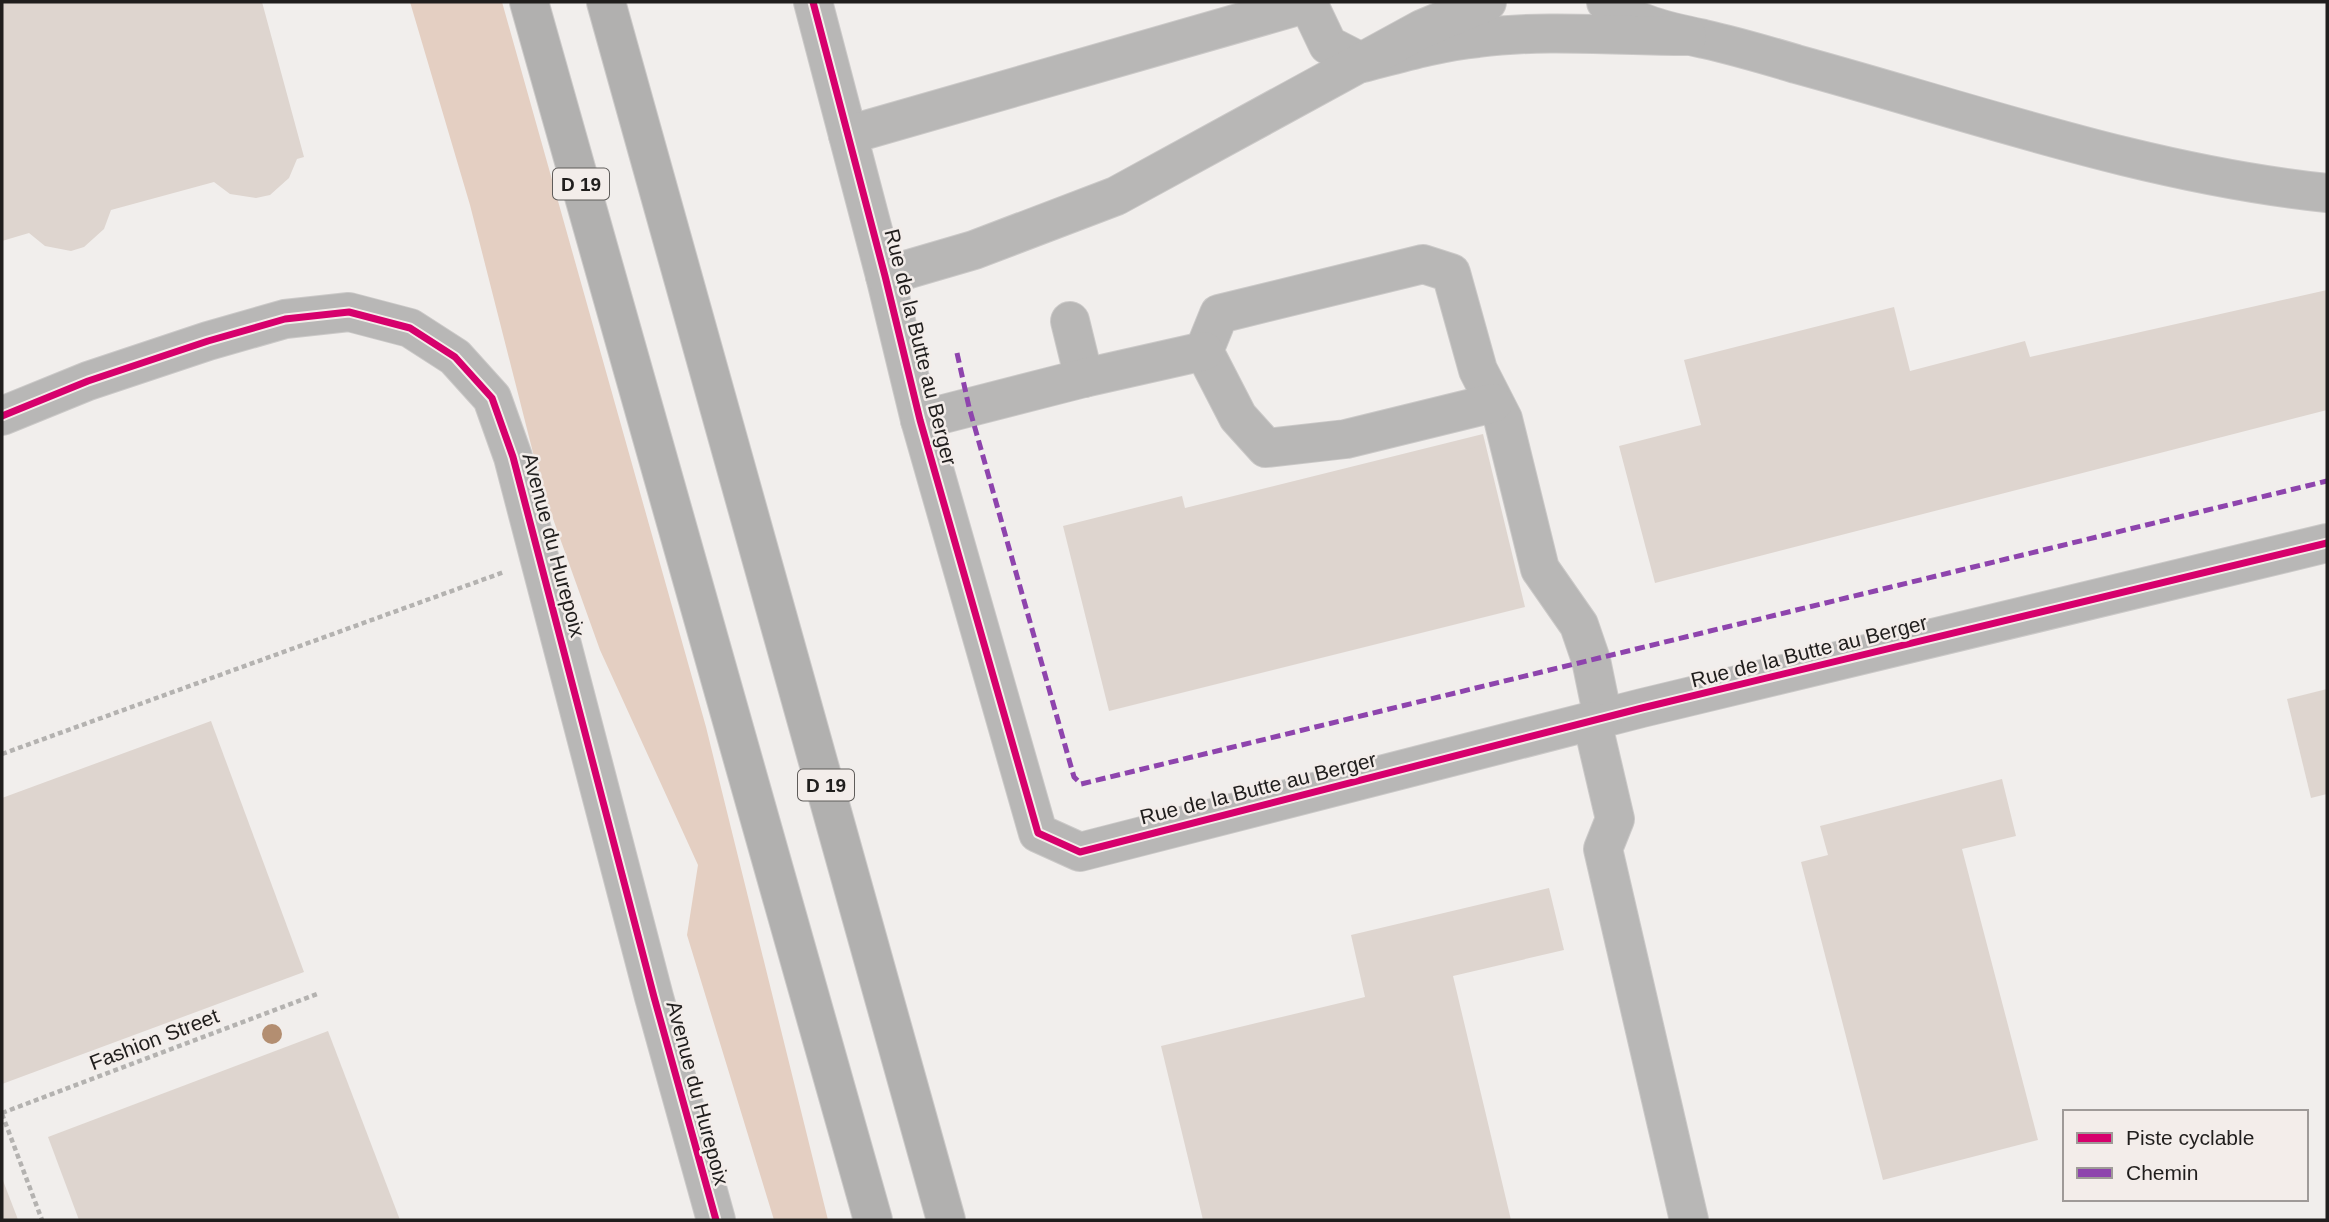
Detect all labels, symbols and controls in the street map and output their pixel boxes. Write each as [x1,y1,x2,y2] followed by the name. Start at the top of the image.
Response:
[553,168,609,200] road number: D 19
[880,226,962,468] street label: Rue de la Butte au Berger
[518,450,590,640] street label: Avenue du Hurepoix
[1688,610,1930,692] street label: Rue de la Butte au Berger
[1137,747,1379,829] street label: Rue de la Butte au Berger
[798,770,854,800] road number: D 19
[662,998,734,1188] street label: Avenue du Hurepoix
[86,1004,222,1074] street label: Fashion Street
[2063,1110,2308,1201] legend
[2126,1126,2254,1149] text: Piste cyclable
[2126,1161,2198,1184] text: Chemin

